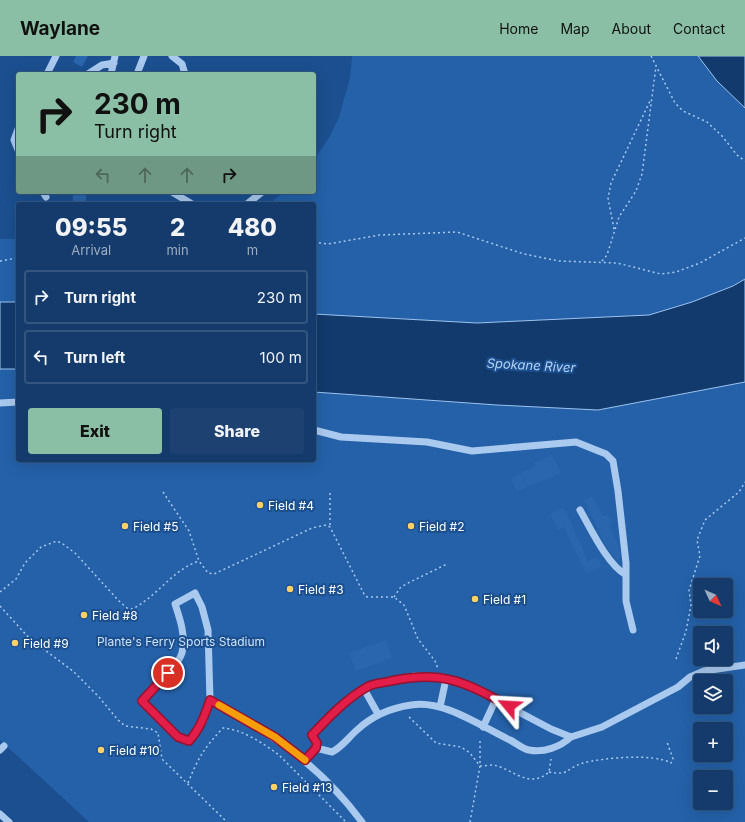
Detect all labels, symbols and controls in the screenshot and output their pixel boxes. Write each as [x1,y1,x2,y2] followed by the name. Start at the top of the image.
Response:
[20,17,100,40] text: Waylane
[499,20,538,37] text: Home
[560,20,590,37] text: Map
[612,20,651,37] text: About
[673,20,725,37] text: Contact
[94,87,181,121] text: 230 m
[28,88,80,140] icon: right
[94,121,177,142] text: Turn right
[92,164,114,186] icon: left
[134,164,156,186] icon: ahead
[176,164,198,186] icon: ahead
[218,164,240,186] icon: right
[55,213,127,242] text: 09:55
[170,213,185,242] text: 2
[228,213,277,242] text: 480
[71,242,111,258] text: Arrival
[166,242,189,258] text: min
[247,242,258,258] text: m
[30,286,52,308] icon: right
[64,288,136,307] text: Turn right
[257,288,302,307] text: 230 m
[30,346,52,368] icon: left
[64,348,125,367] text: Turn left
[260,348,302,367] text: 100 m
[486,355,577,375] water label: Spokane River
[28,408,162,454] button: Exit
[170,408,304,454] button: Share
[268,498,314,513] place label: Field #4
[255,500,265,510] marker: Field #4
[133,519,179,534] place label: Field #5
[419,519,465,534] place label: Field #2
[120,521,130,531] marker: Field #5
[406,521,416,531] marker: Field #2
[693,578,733,618] north arrow
[693,578,733,810] map controls
[298,582,344,597] place label: Field #3
[285,584,295,594] marker: Field #3
[483,592,526,607] place label: Field #1
[470,594,480,604] marker: Field #1
[92,608,138,623] place label: Field #8
[79,610,89,620] marker: Field #8
[693,626,733,666] button: sound
[97,634,265,649] park label: Plante's Ferry Sports Stadium
[23,636,69,651] place label: Field #9
[10,638,20,648] marker: Field #9
[151,656,185,690] pin
[157,662,179,684] icon: arrive
[693,674,733,714] button: layers
[488,685,530,727] position arrow
[693,722,733,762] button: +
[109,743,160,758] place label: Field #10
[96,745,106,755] marker: Field #10
[693,770,733,810] button: −
[282,780,333,795] place label: Field #13
[269,782,279,792] marker: Field #13

